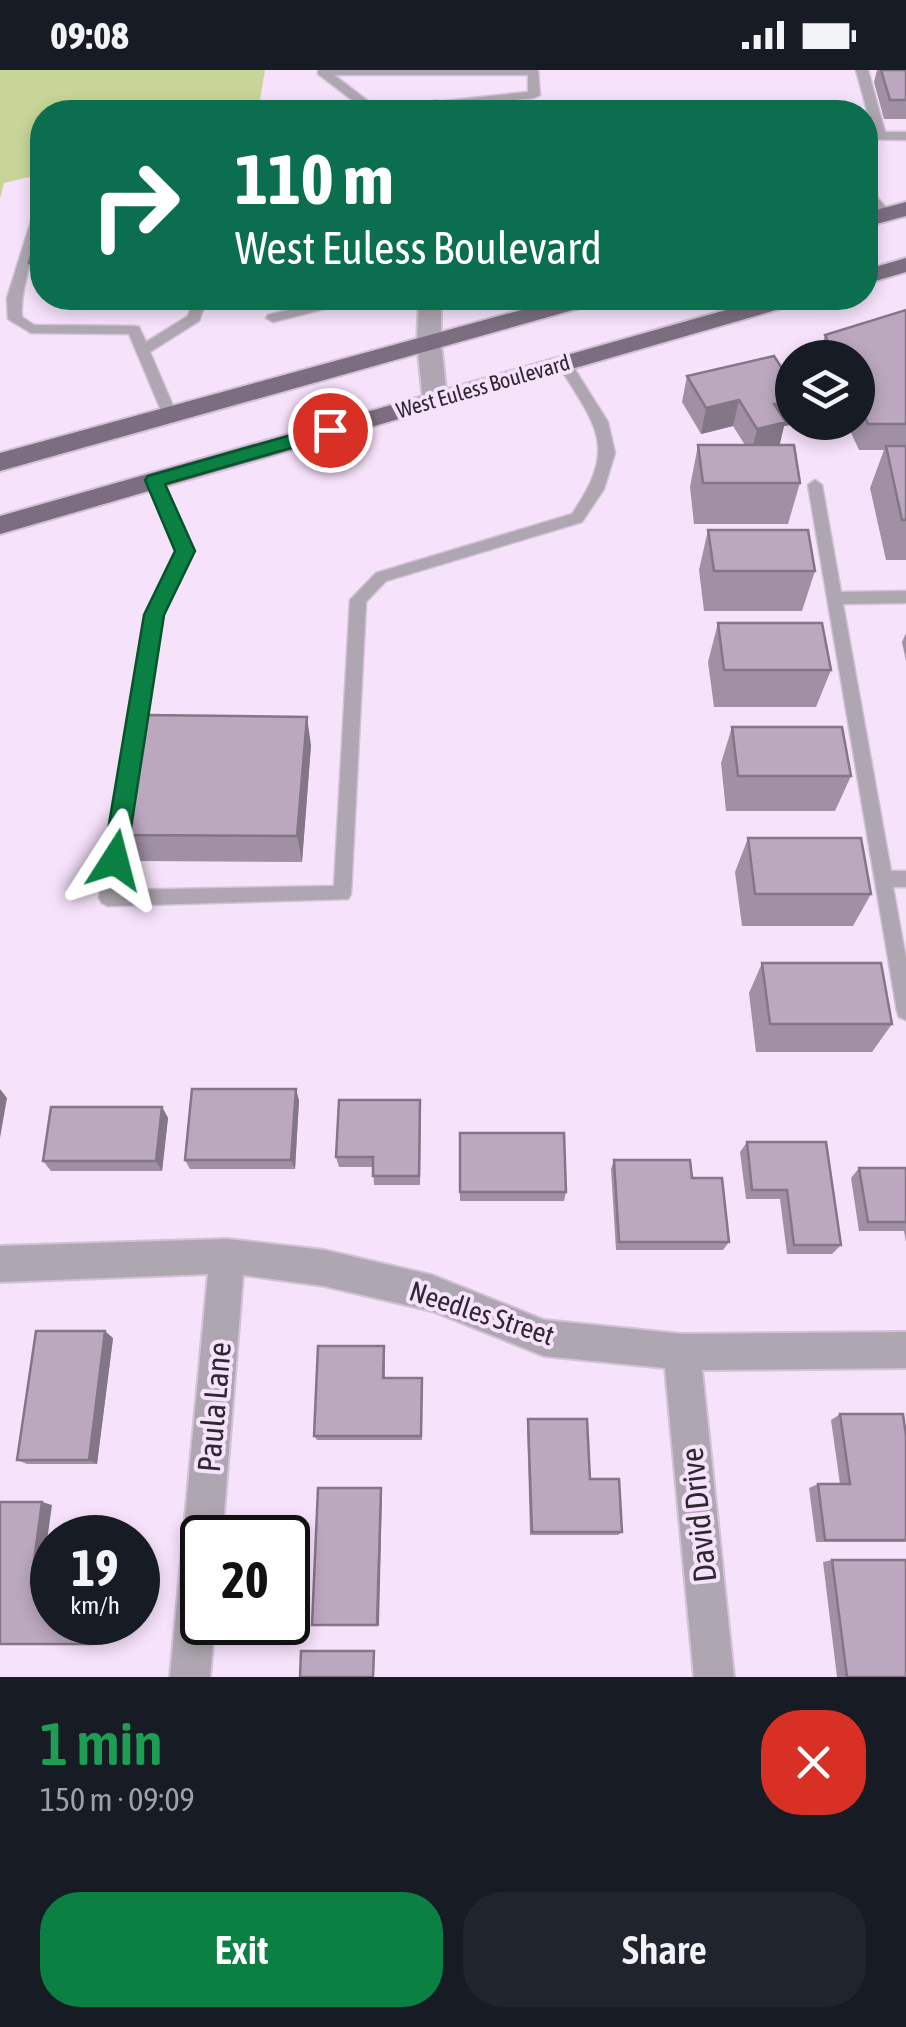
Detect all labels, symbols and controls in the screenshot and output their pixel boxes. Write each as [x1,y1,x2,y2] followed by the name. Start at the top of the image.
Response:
[50,14,129,57] text: 09:08
[235,139,394,219] text: 110 m
[70,140,200,270] icon: right
[235,222,602,274] text: West Euless Boulevard
[775,340,875,440] map controls
[775,340,875,440] button: layers
[393,349,573,423] street label: West Euless Boulevard
[288,388,373,473] pin
[303,403,358,458] icon: arrive
[63,808,167,912] position arrow
[406,1275,558,1351] street label: Needles Street
[190,1340,238,1474] street label: Paula Lane
[673,1446,723,1584] street label: David Drive
[180,1515,310,1645] speed limit sign: 20
[71,1539,118,1597] text: 19
[70,1591,120,1619] text: km/h
[40,1709,163,1778] text: 1 min
[761,1710,866,1815] button: close
[40,1781,195,1818] text: 150 m · 09:09
[40,1892,443,2007] button: Exit
[463,1892,866,2007] button: Share

